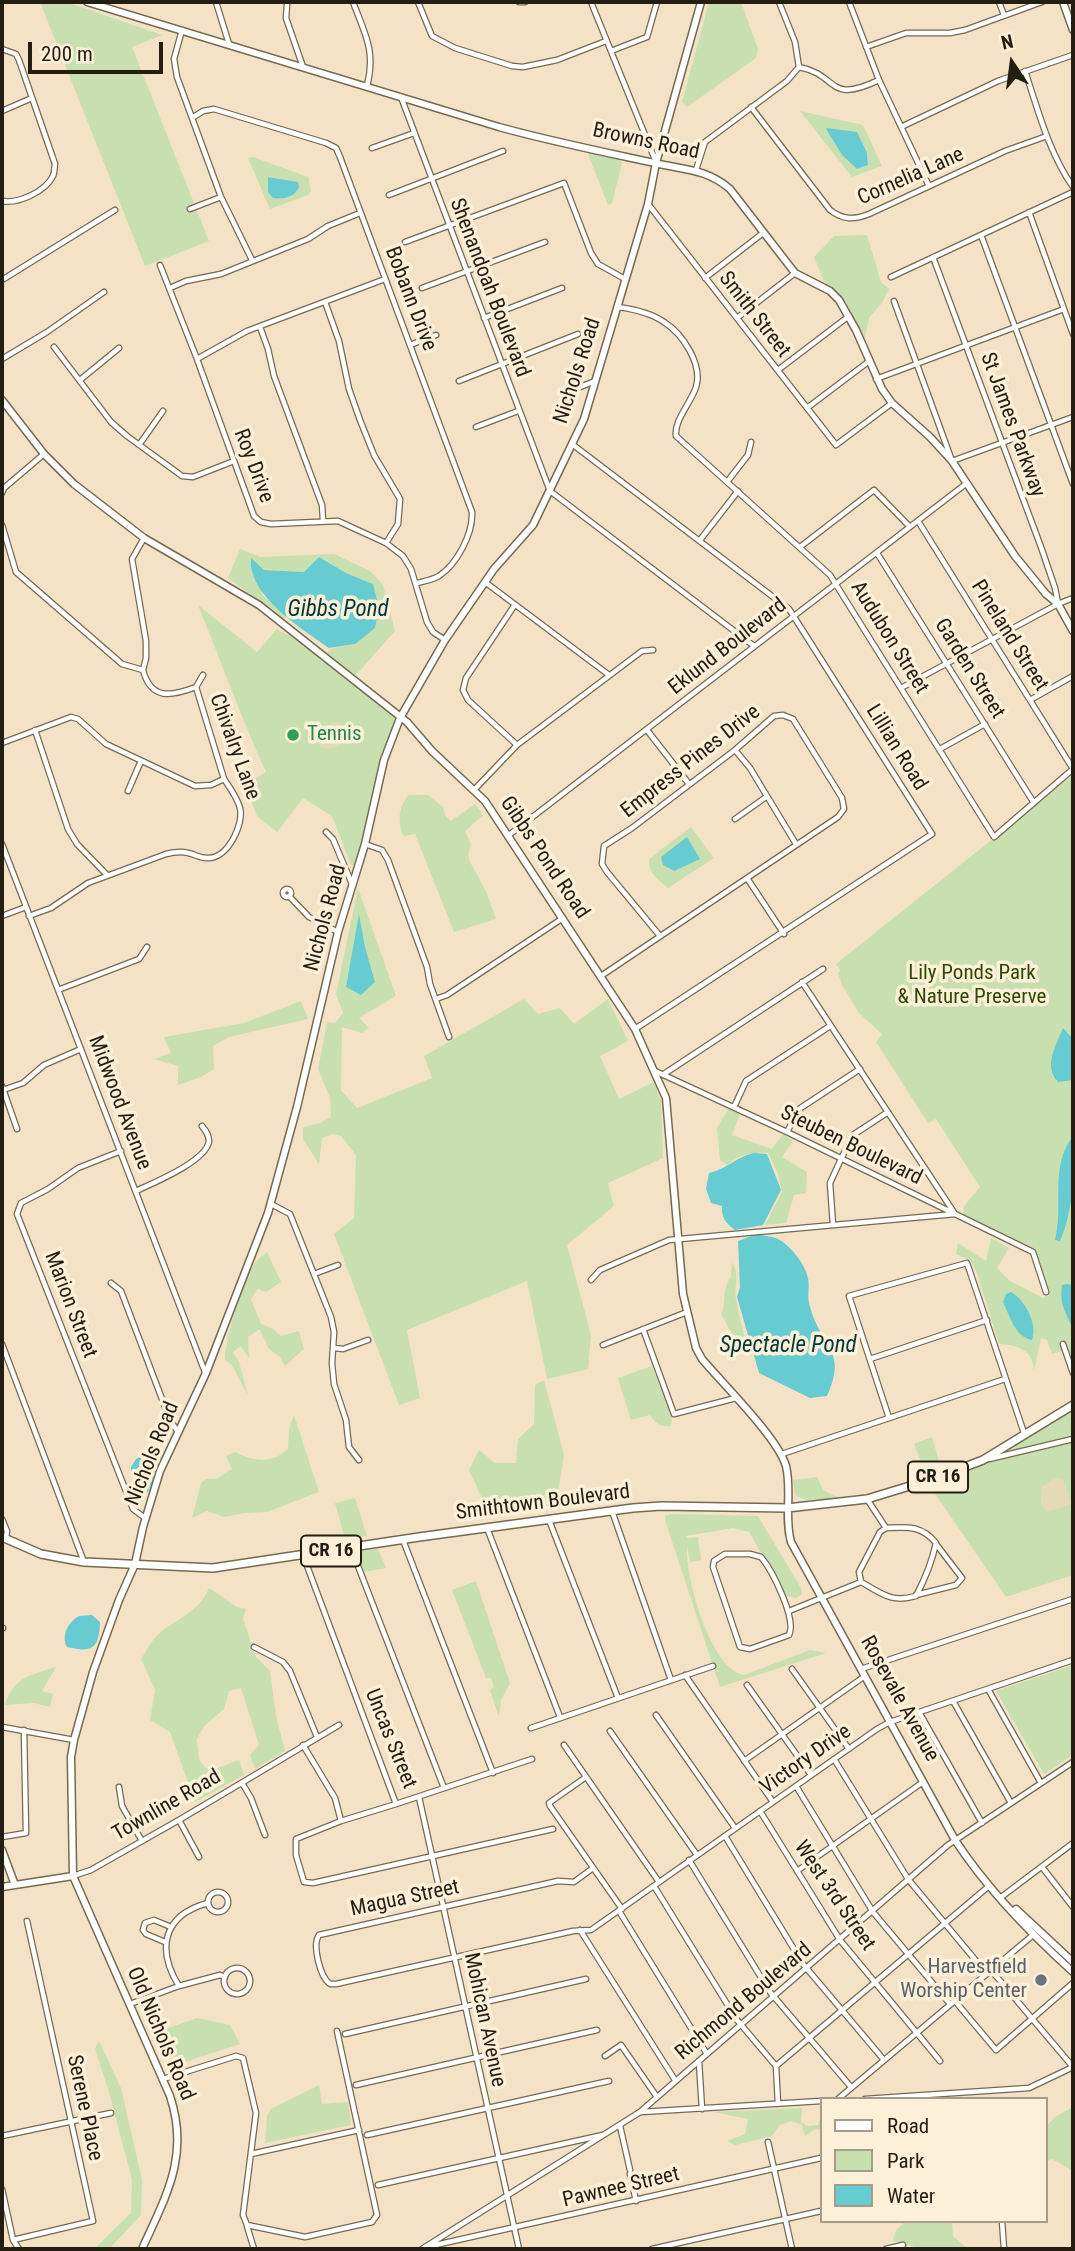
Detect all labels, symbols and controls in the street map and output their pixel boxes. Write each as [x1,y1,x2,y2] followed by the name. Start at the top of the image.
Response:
[32,28,166,72] scale bar
[977,28,1047,98] north arrow
[999,30,1015,55] text: N
[41,42,93,66] text: 200 m
[590,118,702,166] street label: Browns Road
[854,142,968,212] street label: Cornelia Lane
[443,195,535,381] street label: Shenandoah Boulevard
[379,243,441,355] street label: Bobann Drive
[713,267,795,363] street label: Smith Street
[549,315,607,427] street label: Nichols Road
[974,349,1050,501] street label: St James Parkway
[227,426,279,506] street label: Roy Drive
[965,576,1053,696] street label: Pineland Street
[844,577,934,699] street label: Audubon Street
[664,593,792,701] street label: Eklund Boulevard
[287,596,389,624] water label: Gibbs Pond
[928,614,1010,724] street label: Garden Street
[203,691,265,803] street label: Chivalry Lane
[617,700,765,824] street label: Empress Pines Drive
[860,700,932,796] street label: Lillian Road
[307,722,361,748] place label: Tennis
[285,727,301,743] marker: Tennis
[494,792,594,924] street label: Gibbs Pond Road
[300,862,352,974] street label: Nichols Road
[898,961,1046,1011] park label: Lily Ponds Park & Nature Preserve
[82,1032,156,1174] street label: Midwood Avenue
[776,1101,926,1191] street label: Steuben Boulevard
[38,1248,102,1362] street label: Marion Street
[719,1332,857,1360] water label: Spectacle Pond
[121,1398,185,1510] street label: Nichols Road
[908,1462,968,1492] road number: CR 16
[454,1480,632,1526] street label: Smithtown Boulevard
[301,1536,361,1567] road number: CR 16
[854,1632,944,1766] street label: Rosevale Avenue
[359,1685,421,1793] street label: Uncas Street
[756,1720,856,1800] street label: Victory Drive
[108,1765,226,1847] street label: Townline Road
[788,1836,880,1956] street label: West 3rd Street
[348,1875,462,1923] street label: Magua Street
[671,1938,817,2066] street label: Richmond Boulevard
[457,1951,511,2089] street label: Mohican Avenue
[900,1955,1027,2005] place label: Harvestfield Worship Center
[121,1964,199,2104] street label: Old Nichols Road
[1033,1972,1049,1988] marker: Harvestfield Worship Center
[60,2053,108,2163] street label: Serene Place
[820,2097,1047,2223] legend
[887,2114,929,2138] text: Road
[887,2149,924,2173] text: Park
[560,2162,682,2214] street label: Pawnee Street
[887,2184,935,2208] text: Water

